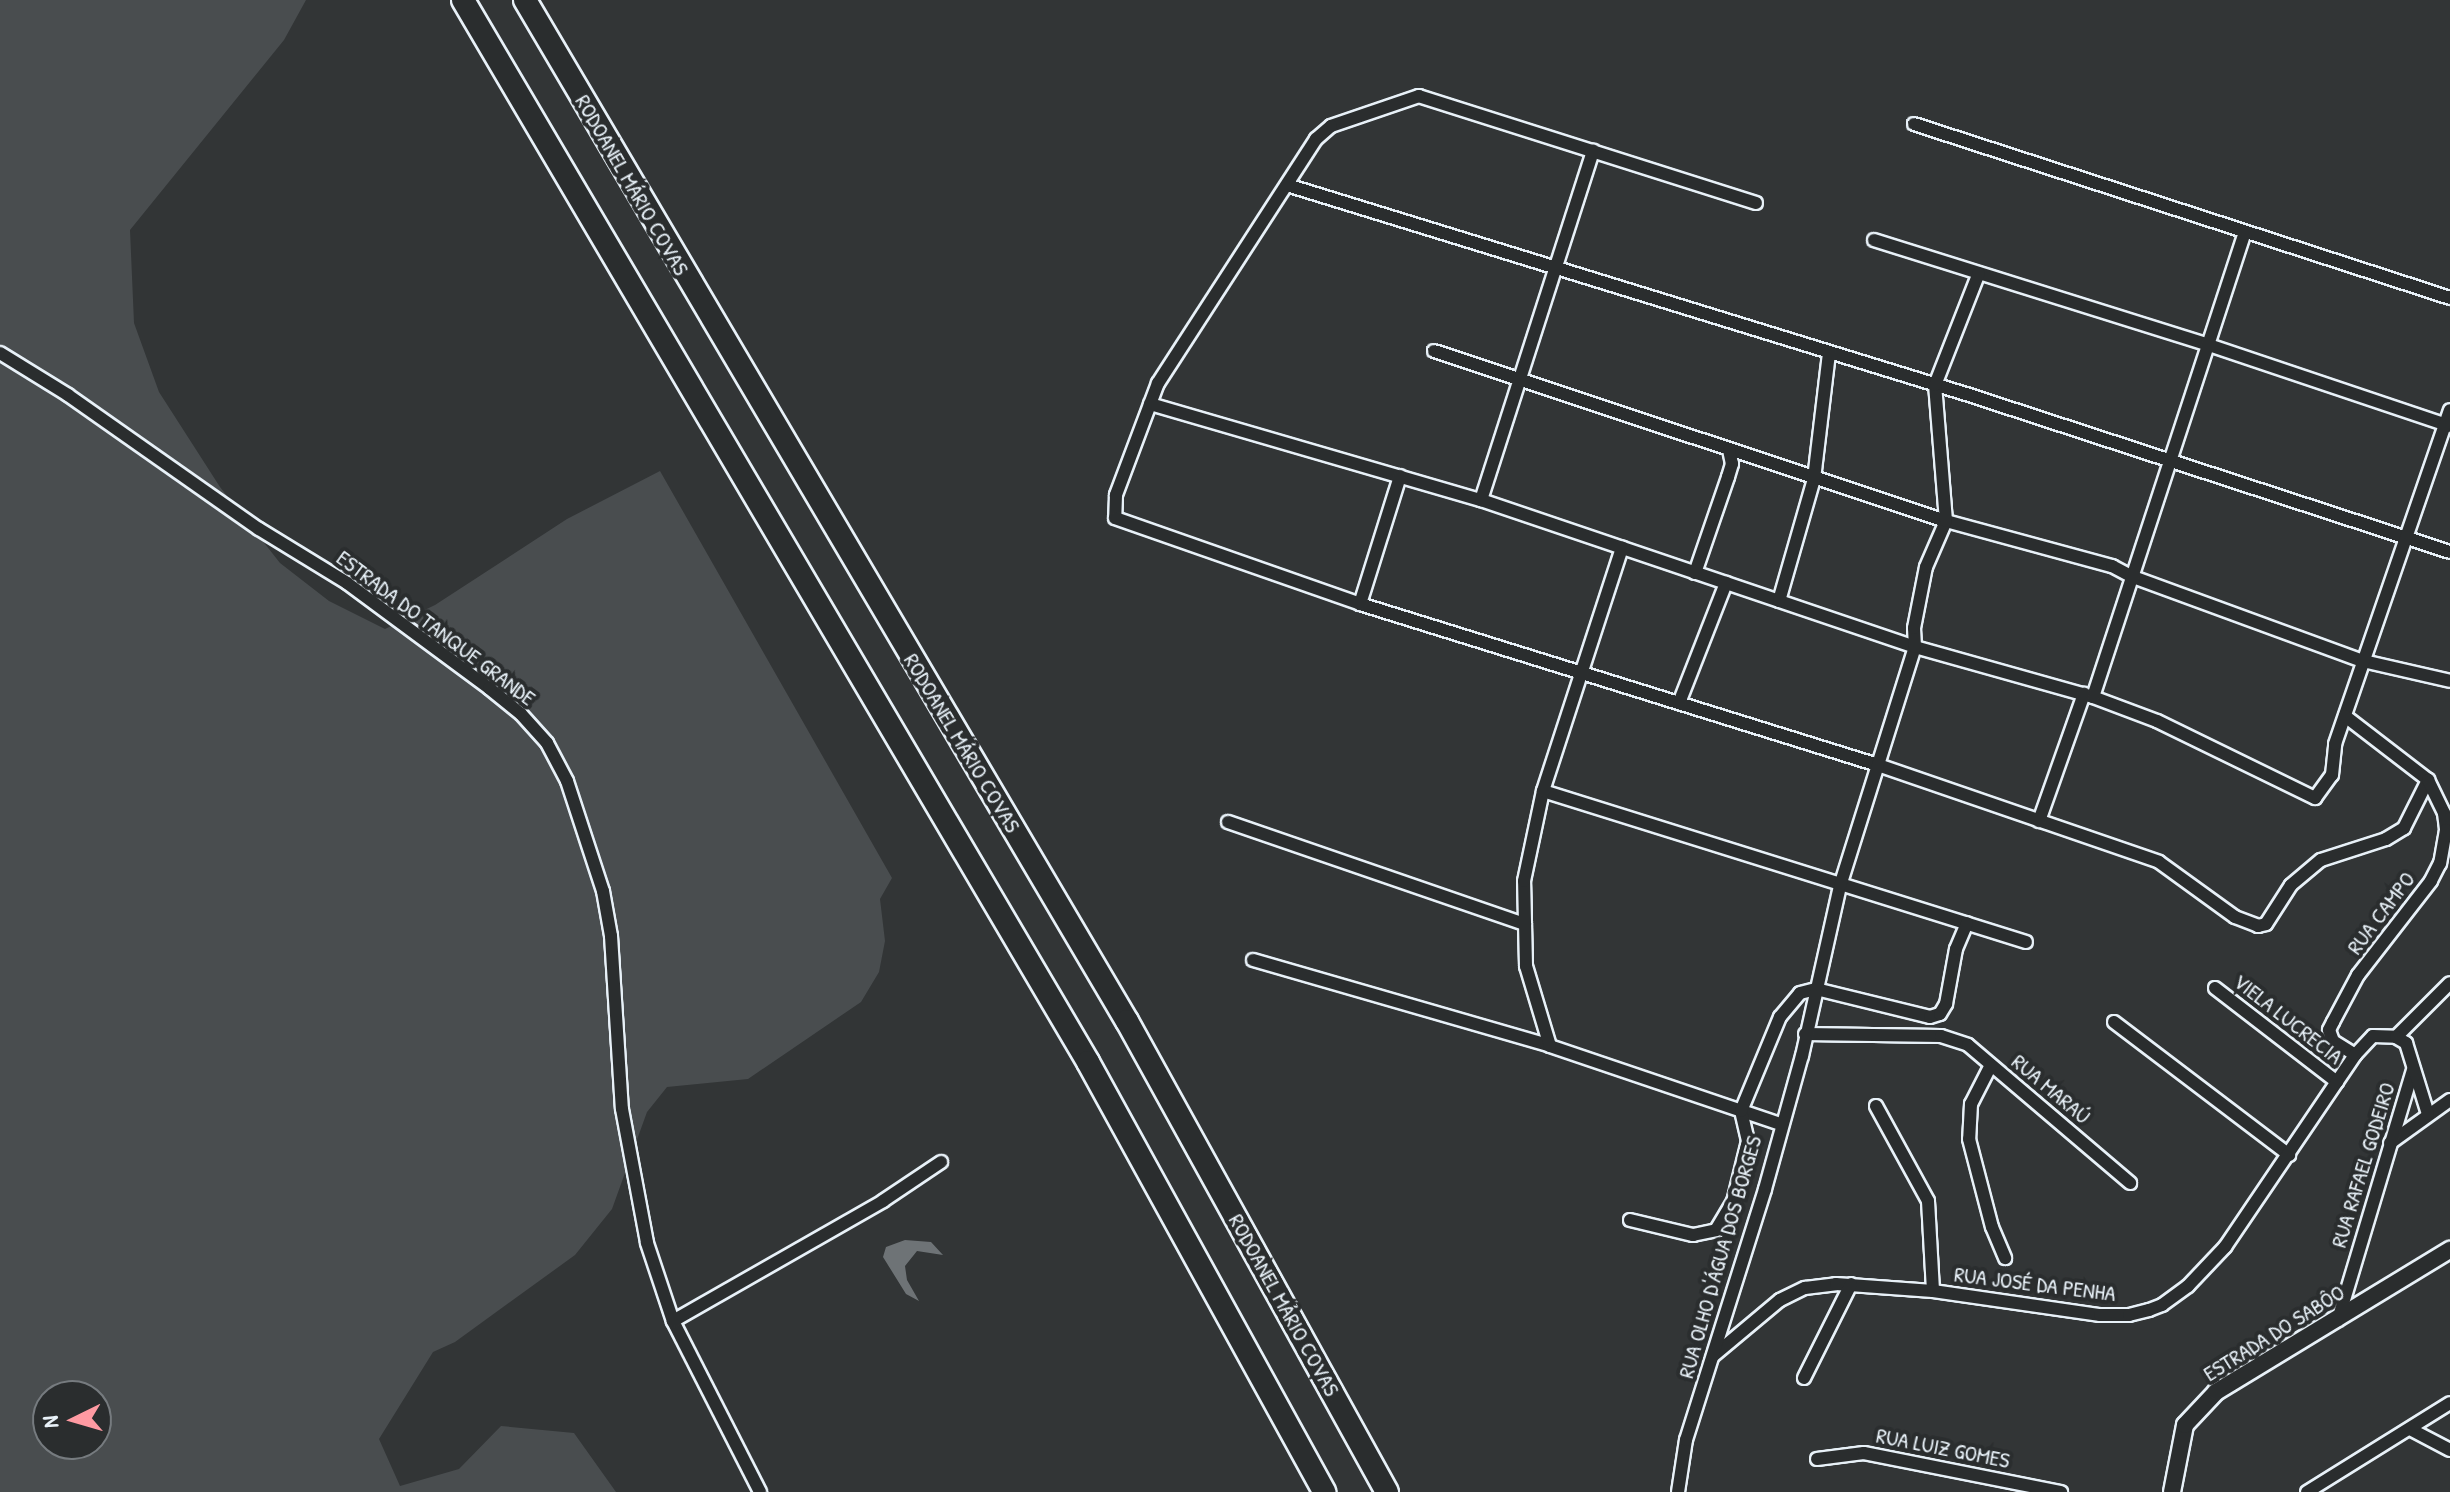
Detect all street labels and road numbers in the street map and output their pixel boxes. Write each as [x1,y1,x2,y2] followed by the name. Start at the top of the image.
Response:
[570,90,694,280] street label: RODOANEL MÁRIO COVAS
[331,545,541,711] street label: ESTRADA DO TANQUE GRANDE
[898,649,1026,837] street label: RODOANEL MÁRIO COVAS
[2341,866,2421,960] street label: RUA CAMPO
[2228,968,2348,1070] street label: VIELA LUCRECIA
[2006,1049,2096,1129] street label: RUA MARAÚ
[2325,1079,2401,1251] street label: RUA RAFAEL GODEIRO
[1673,1133,1767,1381] street label: RUA OLHO D'ÁGUA DOS BORGES
[1223,1209,1345,1401] street label: RODOANEL MÁRIO COVAS
[1953,1261,2117,1307] street label: RUA JOSÉ DA PENHA
[2199,1279,2349,1387] street label: ESTRADA DO SABÔO
[1874,1422,2012,1474] street label: RUA LUIZ GOMES

